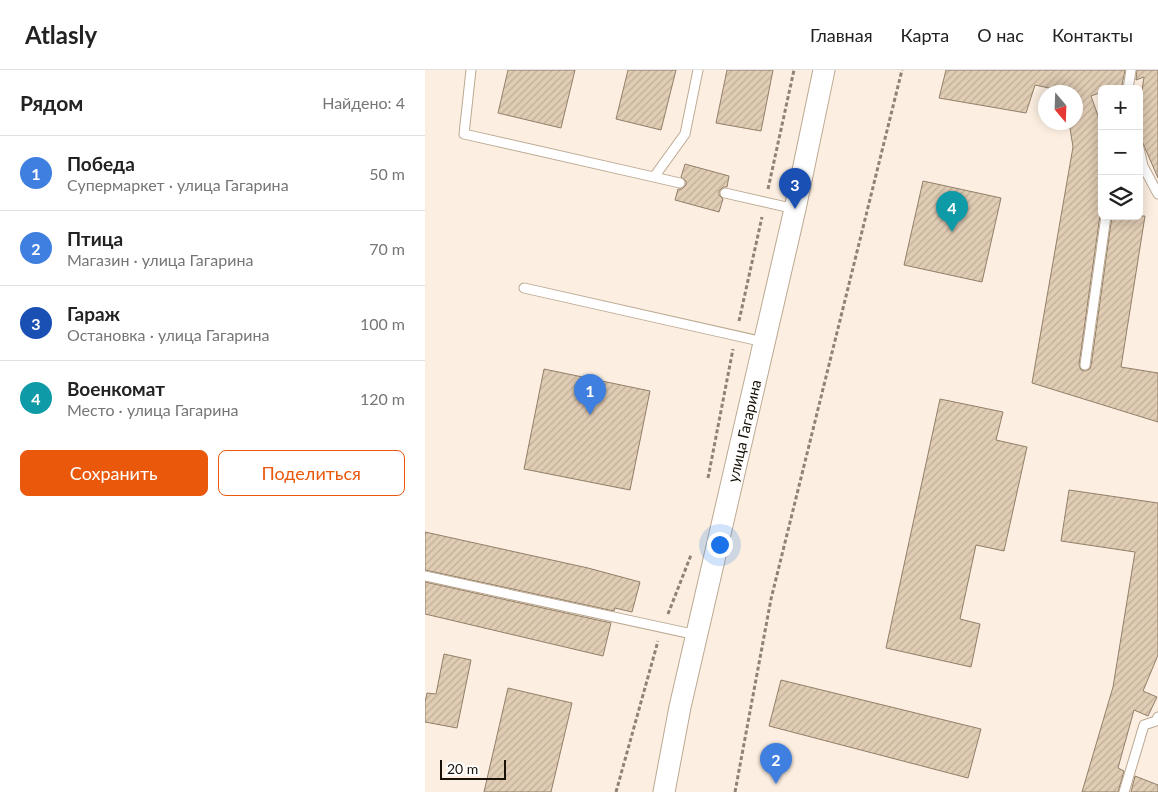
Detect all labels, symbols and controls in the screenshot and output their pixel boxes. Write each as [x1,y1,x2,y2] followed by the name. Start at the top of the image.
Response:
[25,20,97,49] text: Atlasly
[810,24,873,46] text: Главная
[901,24,949,46] text: Карта
[977,24,1024,46] text: О нас
[1052,24,1133,46] text: Контакты
[1038,85,1083,130] north arrow
[1098,85,1143,220] map controls
[1098,85,1143,130] button: +
[20,90,83,115] text: Рядом
[322,93,405,112] text: Найдено: 4
[1098,130,1143,175] button: −
[67,152,135,175] text: Победа
[31,164,41,183] text: 1
[369,164,405,183] text: 50 m
[779,168,811,209] pin: 3
[67,175,289,194] text: Супермаркет · улица Гагарина
[1098,175,1143,220] button: layers
[936,191,968,232] pin: 4
[67,227,123,250] text: Птица
[31,239,41,258] text: 2
[369,239,405,258] text: 70 m
[67,250,253,269] text: Магазин · улица Гагарина
[67,302,120,325] text: Гараж
[31,314,41,333] text: 3
[360,314,405,333] text: 100 m
[67,325,270,344] text: Остановка · улица Гагарина
[574,374,606,415] pin: 1
[67,377,165,400] text: Военкомат
[723,378,764,484] street label: улица Гагарина
[31,389,41,408] text: 4
[360,389,405,408] text: 120 m
[67,400,238,419] text: Место · улица Гагарина
[20,450,208,496] button: Сохранить
[218,450,405,496] button: Поделиться
[707,532,733,558] your location
[760,743,792,784] pin: 2
[440,757,506,780] scale bar
[447,760,478,777] text: 20 m

